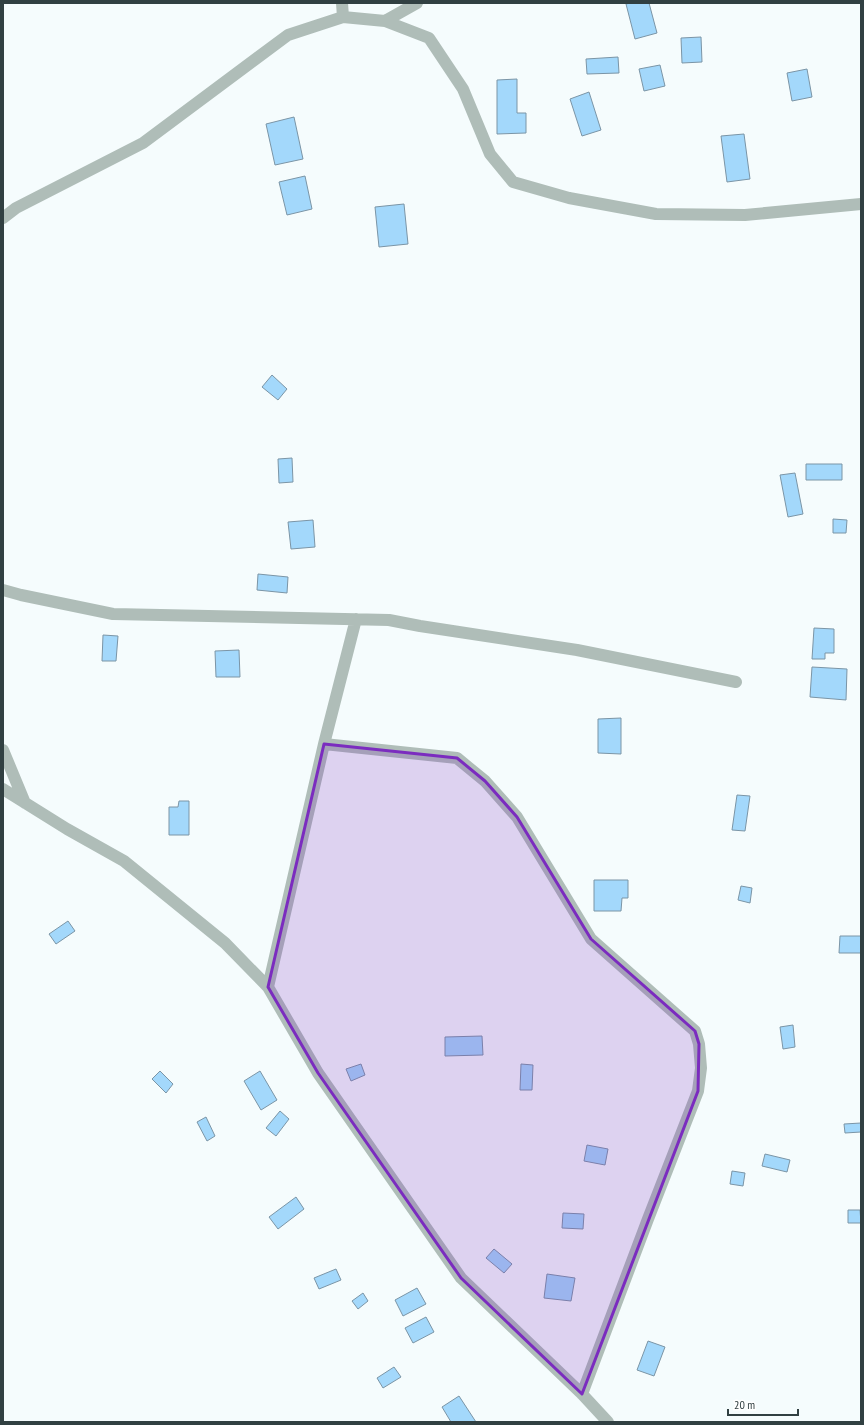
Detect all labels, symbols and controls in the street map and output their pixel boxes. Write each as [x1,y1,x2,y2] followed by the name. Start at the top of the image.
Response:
[728,1391,798,1417] scale bar
[734,1397,755,1412] text: 20 m

